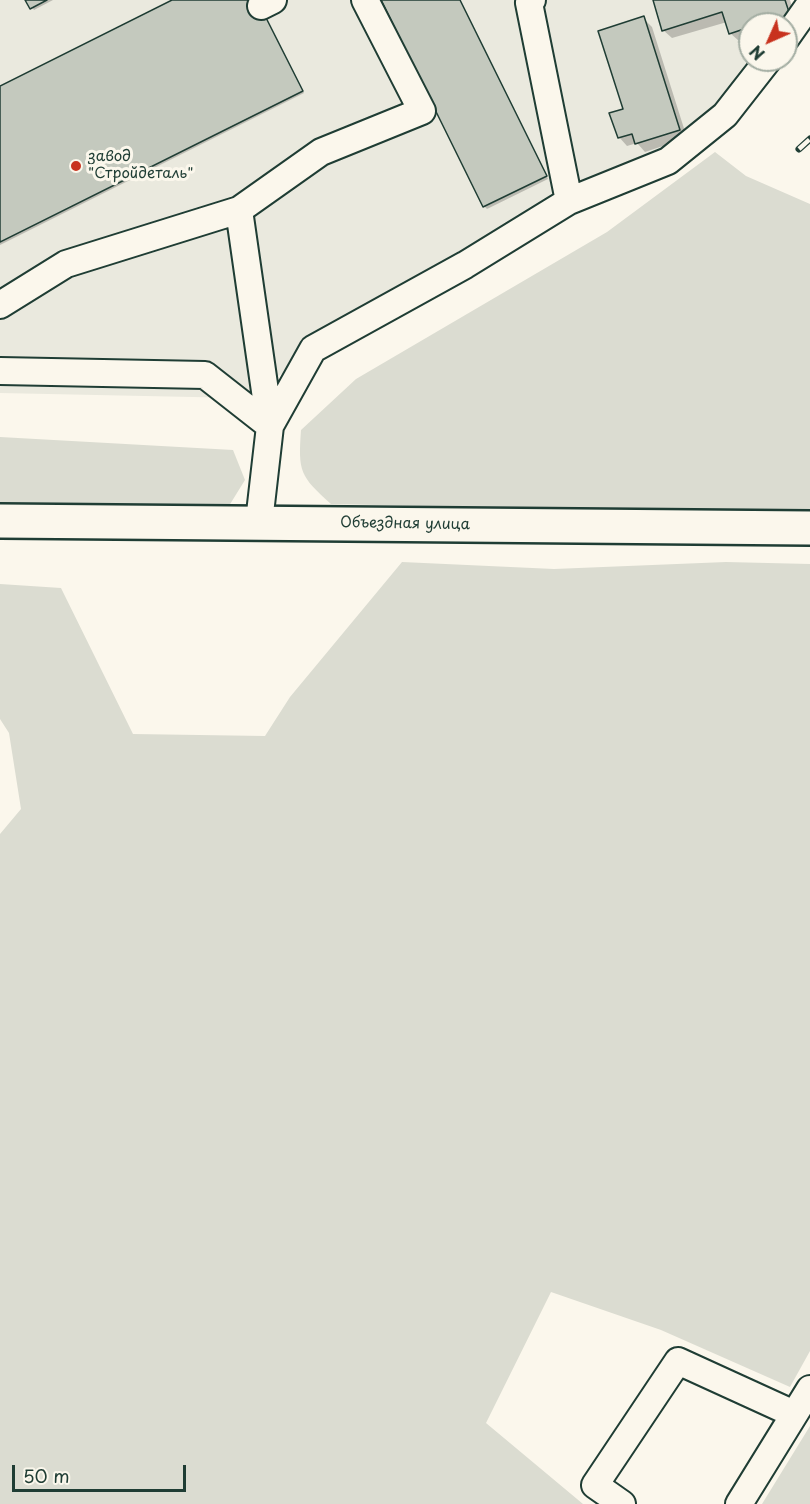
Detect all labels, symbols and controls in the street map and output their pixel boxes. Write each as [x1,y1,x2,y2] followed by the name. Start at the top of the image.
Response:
[738,12,798,72] north arrow
[744,40,770,66] text: N
[88,148,193,183] place label: завод "Стройдеталь"
[69,159,83,173] marker: завод "Стройдеталь"
[340,514,470,534] street label: Объездная улица
[15,1453,189,1491] scale bar
[23,1462,70,1489] text: 50 m

